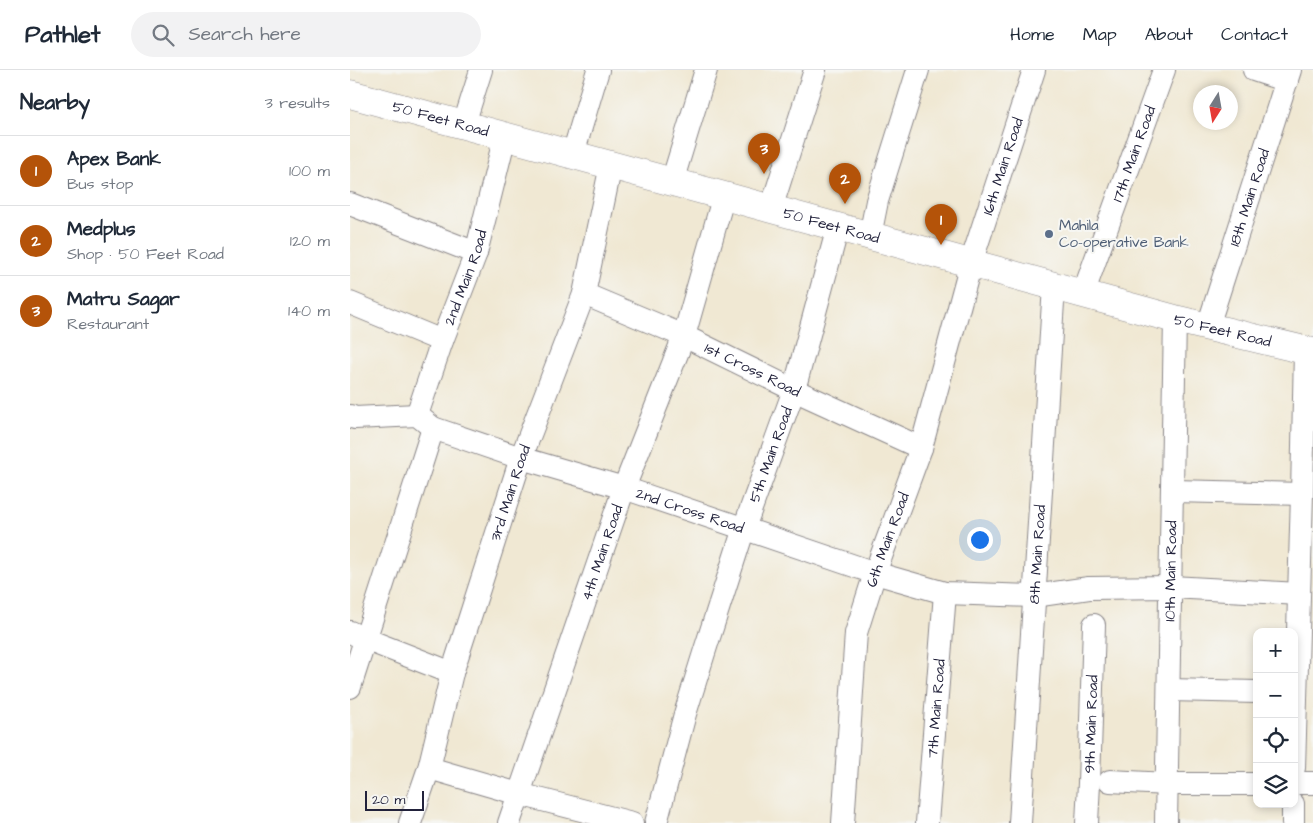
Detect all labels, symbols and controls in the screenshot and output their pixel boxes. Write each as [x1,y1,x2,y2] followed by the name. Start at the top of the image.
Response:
[131,12,481,57] search box
[25,18,101,52] text: Pathlet
[149,21,177,49] icon: search
[189,21,301,48] text: Search here
[1010,22,1055,47] text: Home
[1083,22,1117,47] text: Map
[1145,22,1193,47] text: About
[1221,22,1288,47] text: Contact
[1193,85,1238,130] north arrow
[20,88,90,117] text: Nearby
[265,92,330,114] text: 3 results
[390,96,492,142] street label: 50 Feet Road
[1107,103,1161,205] street label: 17th Main Road
[977,115,1029,218] street label: 16th Main Road
[748,133,780,174] pin: 3
[67,146,161,173] text: Apex Bank
[1224,146,1275,249] street label: 18th Main Road
[35,160,37,182] text: 1
[289,160,330,182] text: 100 m
[829,163,861,204] pin: 2
[67,173,133,195] text: Bus stop
[781,203,882,249] street label: 50 Feet Road
[925,204,957,245] pin: 1
[1059,215,1189,253] place label: Mahila Co-operative Bank
[67,216,136,243] text: Medplus
[439,227,492,328] street label: 2nd Main Road
[1043,228,1055,240] marker: Mahila Co-operative Bank
[31,230,41,252] text: 2
[290,230,330,252] text: 120 m
[67,243,224,265] text: Shop · 50 Feet Road
[67,286,180,313] text: Matru Sagar
[32,300,40,322] text: 3
[288,300,330,322] text: 140 m
[1172,309,1273,353] street label: 50 Feet Road
[67,313,149,335] text: Restaurant
[701,338,804,403] street label: 1st Cross Road
[744,404,798,506] street label: 5th Main Road
[485,442,536,544] street label: 3rd Main Road
[633,483,747,539] street label: 2nd Cross Road
[861,489,915,590] street label: 6th Main Road
[576,502,629,603] street label: 4th Main Road
[1024,504,1051,605] street label: 8th Main Road
[1160,520,1182,622] street label: 10th Main Road
[967,527,993,553] your location
[1253,628,1298,808] map controls
[1253,628,1298,673] button: +
[922,658,951,759] street label: 7th Main Road
[1253,673,1298,718] button: −
[1079,674,1103,774] street label: 9th Main Road
[1253,718,1298,763] button: locate
[1253,763,1298,808] button: layers
[365,788,424,811] scale bar
[372,790,405,810] text: 20 m

